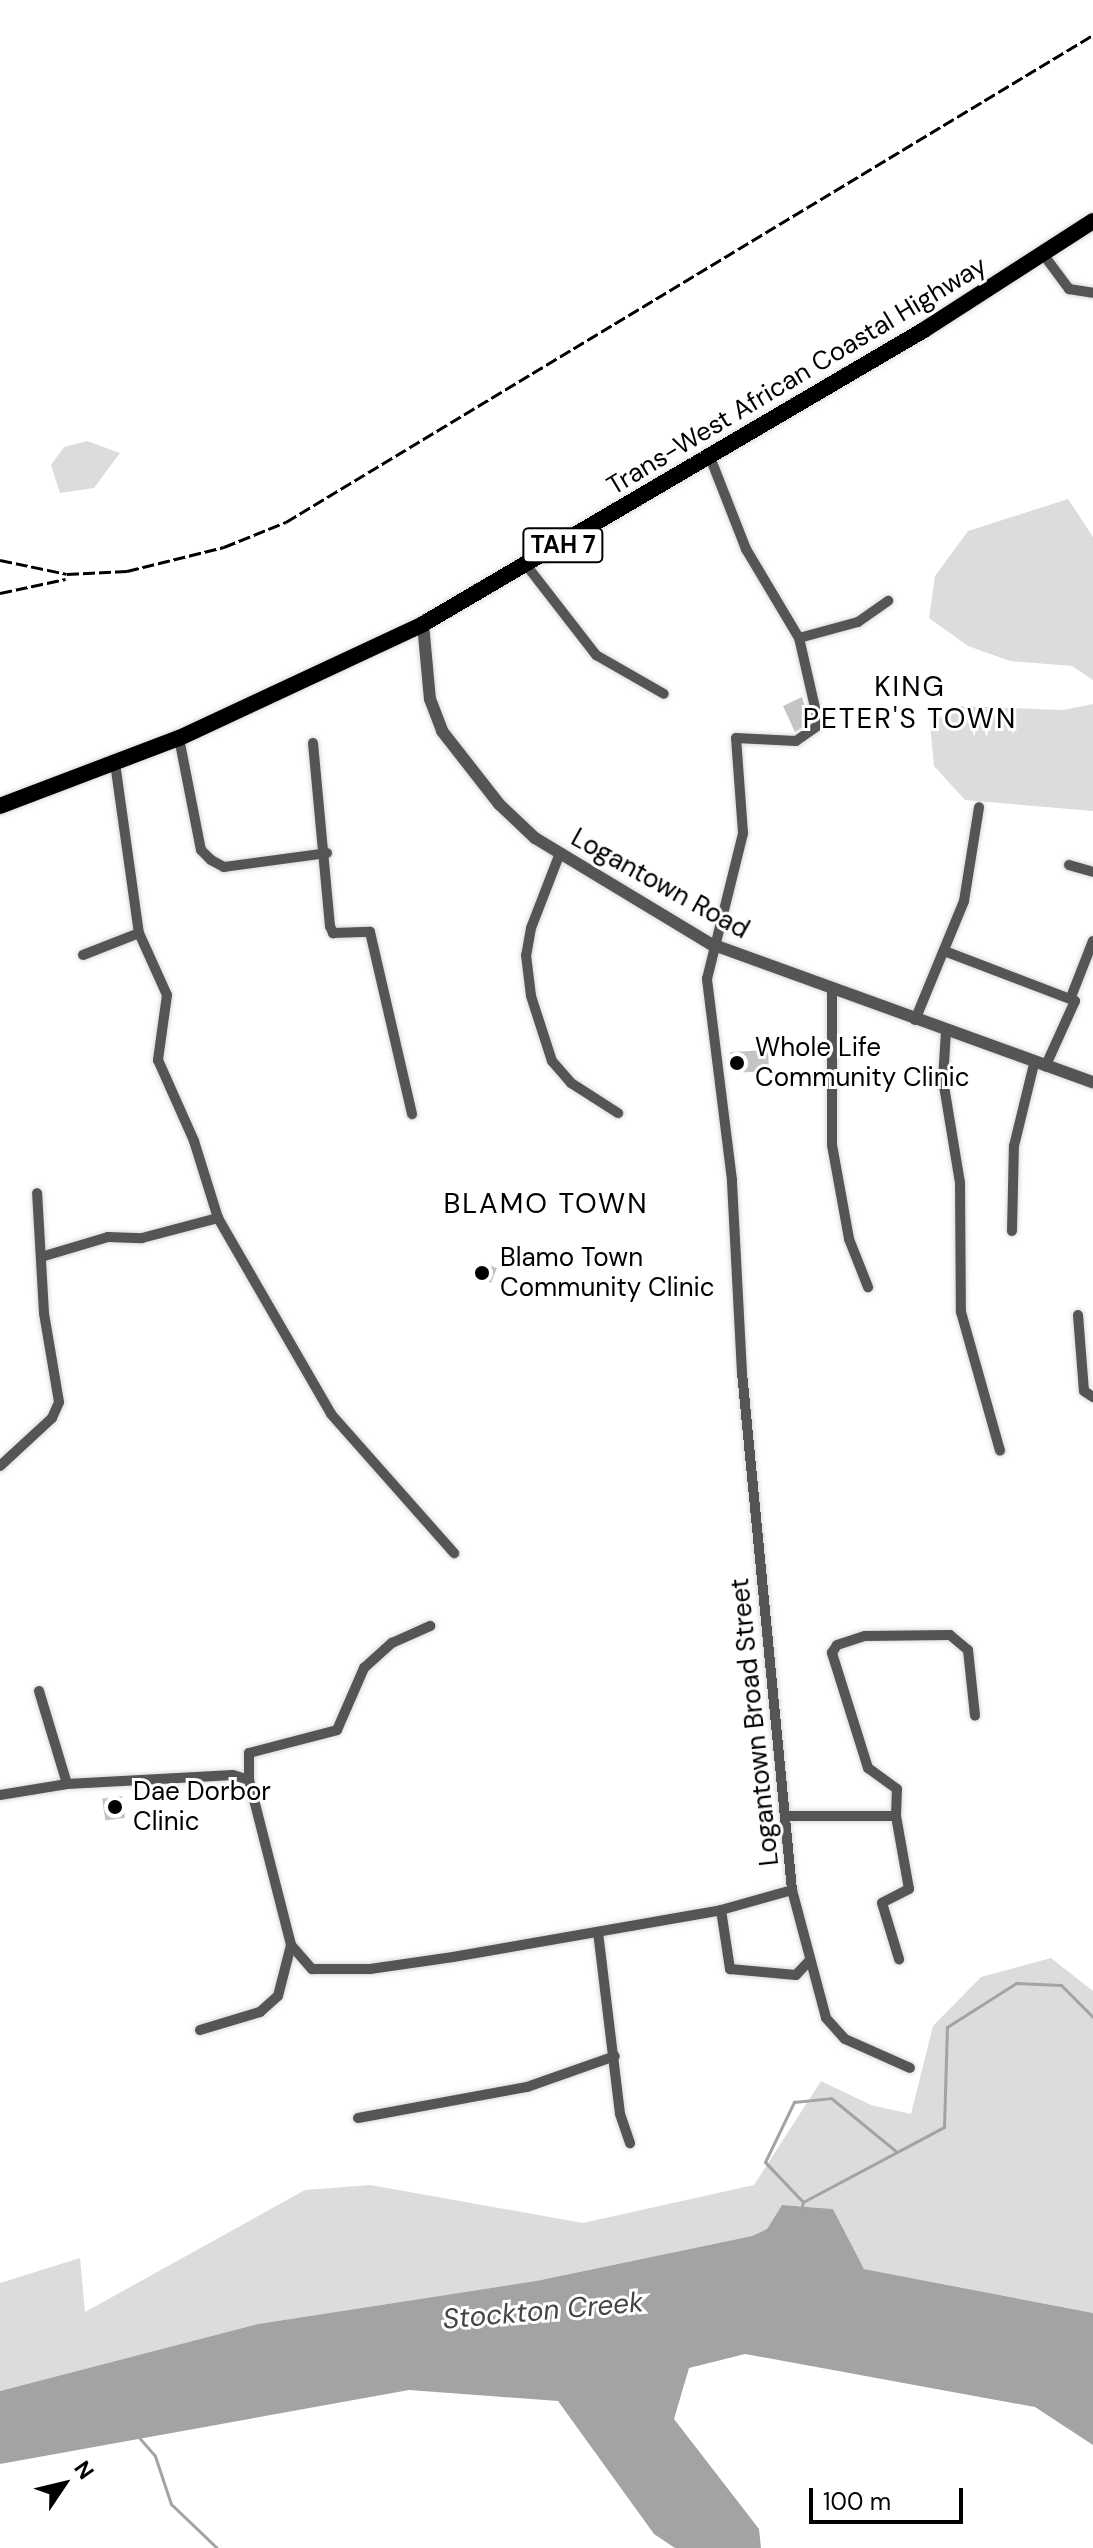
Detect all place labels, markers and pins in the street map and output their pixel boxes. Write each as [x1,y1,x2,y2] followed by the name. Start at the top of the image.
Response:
[755,1032,970,1094] place label: Whole Life Community Clinic
[726,1052,748,1074] marker: Whole Life Community Clinic
[500,1242,715,1304] place label: Blamo Town Community Clinic
[471,1262,493,1284] marker: Blamo Town Community Clinic
[133,1776,271,1838] place label: Dae Dorbor Clinic
[104,1796,126,1818] marker: Dae Dorbor Clinic

